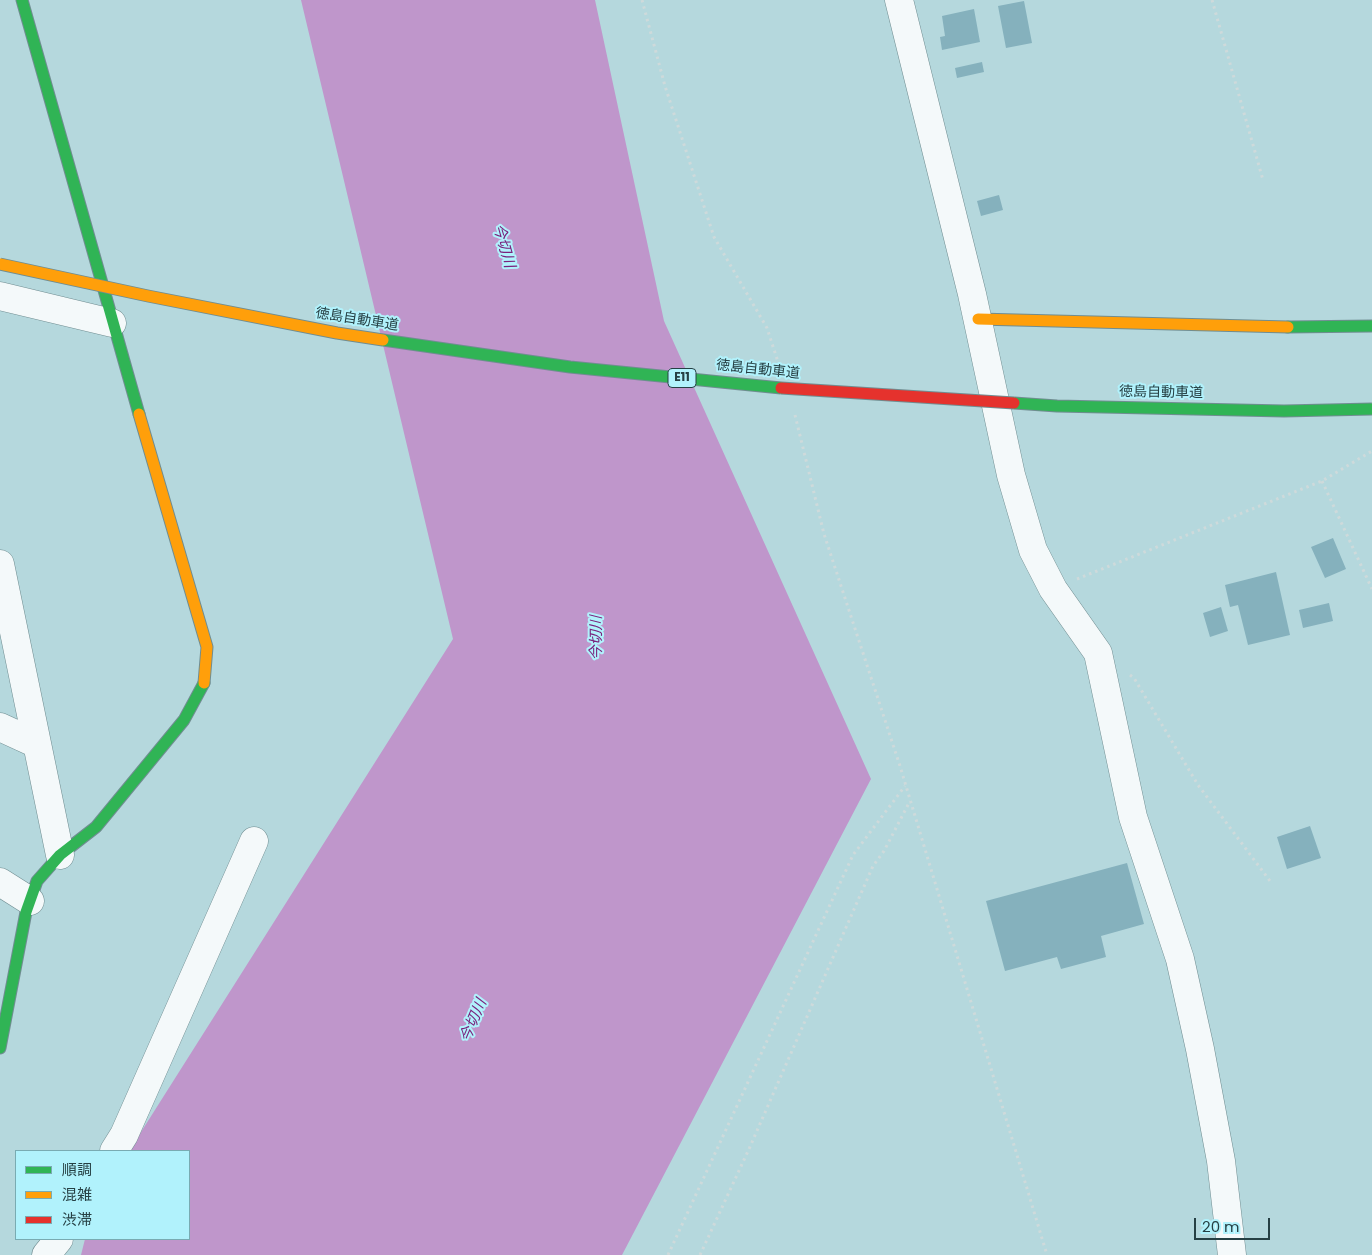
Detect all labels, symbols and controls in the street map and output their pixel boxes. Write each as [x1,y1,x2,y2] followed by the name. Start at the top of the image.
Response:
[488,222,518,270] water label: 今切川
[314,305,400,335] street label: 徳島自動車道
[715,357,801,383] street label: 徳島自動車道
[668,368,696,388] road number: E11
[1119,384,1203,402] street label: 徳島自動車道
[588,616,606,660] water label: 今切川
[457,997,491,1045] water label: 今切川
[15,1150,190,1240] legend
[62,1159,92,1180] text: 順調
[62,1184,92,1205] text: 混雑
[1197,1208,1273,1240] scale bar
[62,1209,92,1230] text: 渋滞
[1202,1216,1240,1237] text: 20 m

